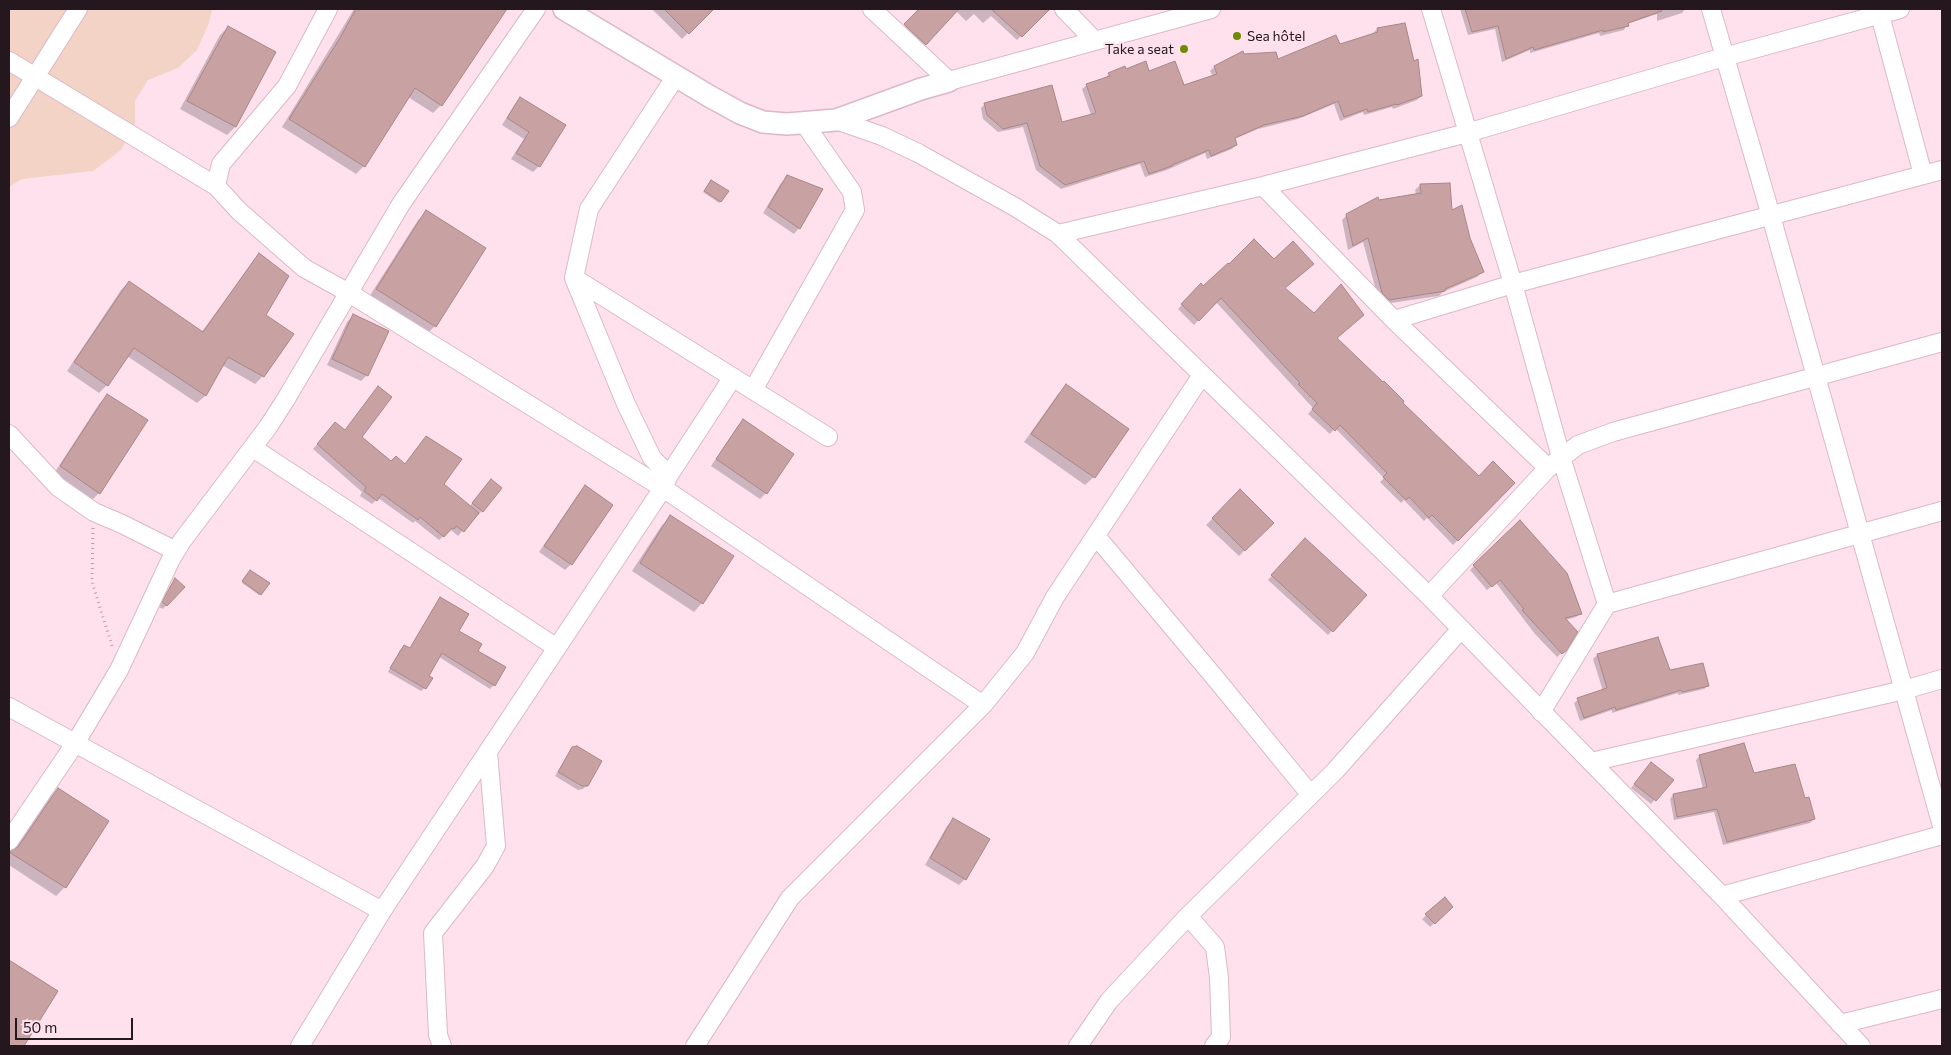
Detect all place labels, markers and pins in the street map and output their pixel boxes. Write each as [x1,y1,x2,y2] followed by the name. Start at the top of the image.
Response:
[1247,28,1305,44] place label: Sea hôtel
[1231,30,1243,42] marker: Sea hôtel
[1105,41,1174,57] place label: Take a seat
[1178,43,1190,55] marker: Take a seat

